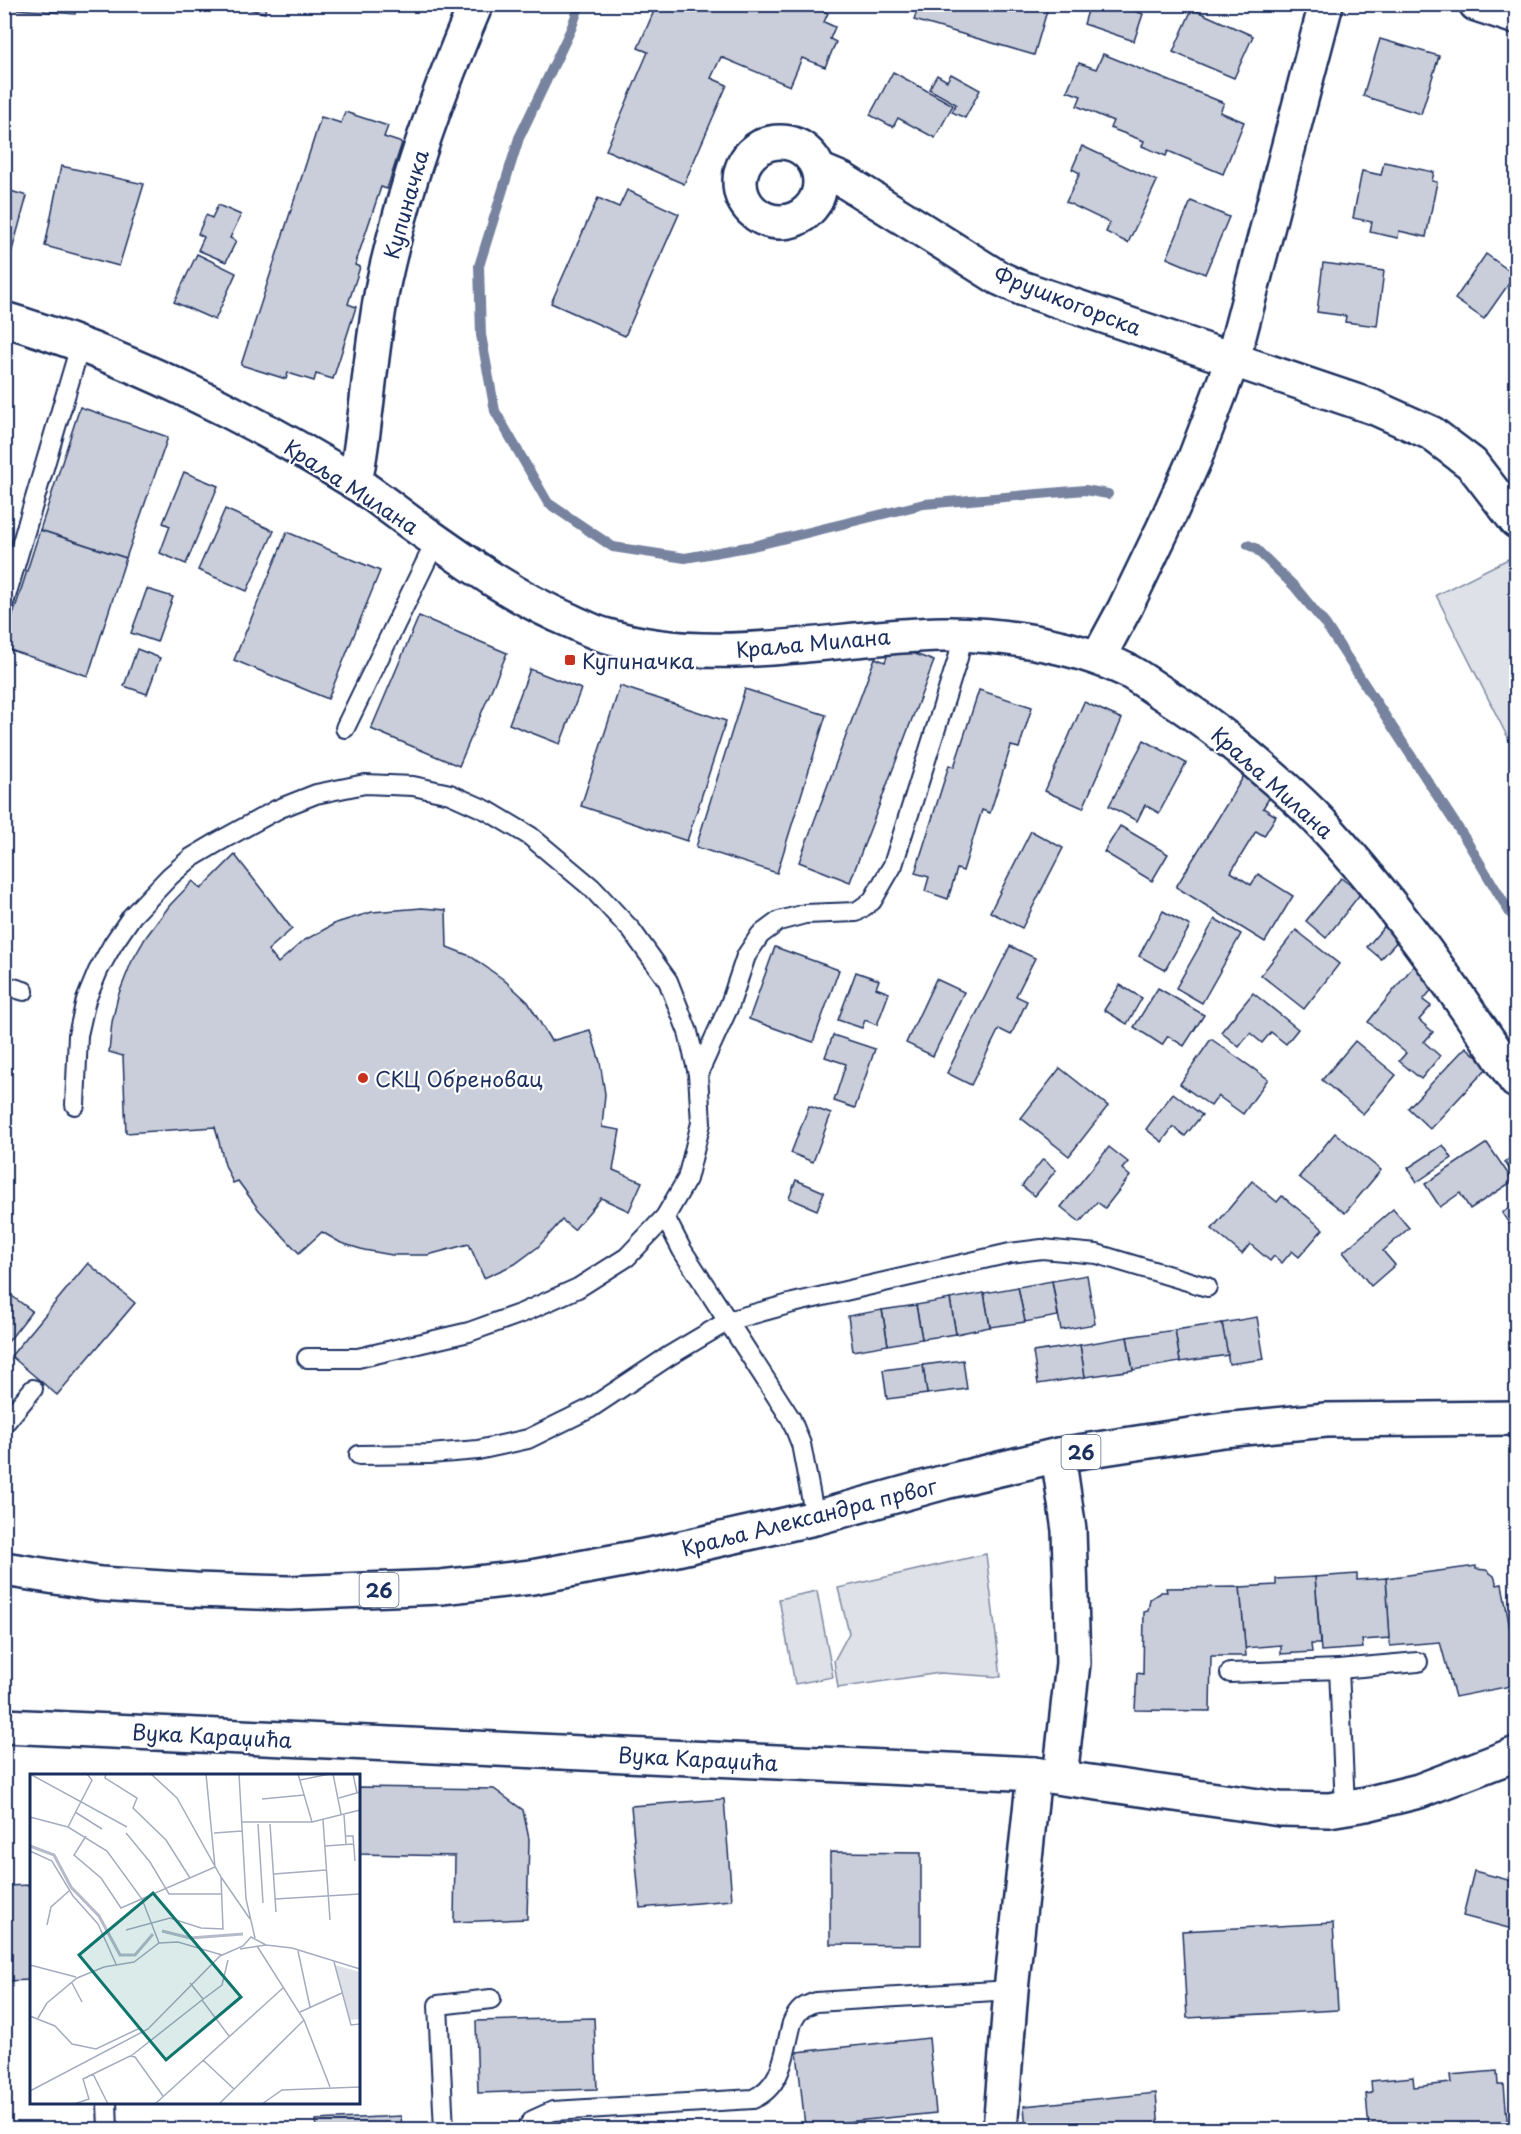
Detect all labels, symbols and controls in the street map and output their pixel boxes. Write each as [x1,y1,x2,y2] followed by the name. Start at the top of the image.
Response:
[374,145,436,262] street label: Купиначка
[990,257,1146,343] street label: Фрушкогорска
[278,430,426,542] street label: Краља Милана
[735,619,892,665] street label: Краља Милана
[582,644,695,676] place label: Купиначка
[563,653,577,667] marker: Купиначка
[1205,718,1342,846] street label: Краља Милана
[375,1062,543,1094] place label: СКЦ Обреновац
[356,1071,370,1085] marker: СКЦ Обреновац
[1062,1435,1100,1469] road number: 26
[678,1469,941,1563] street label: Краља Александра првог
[360,1573,398,1607] road number: 26
[131,1715,294,1755] street label: Вука Караџића
[617,1738,780,1778] street label: Вука Караџића
[30,1774,360,2104] inset map

